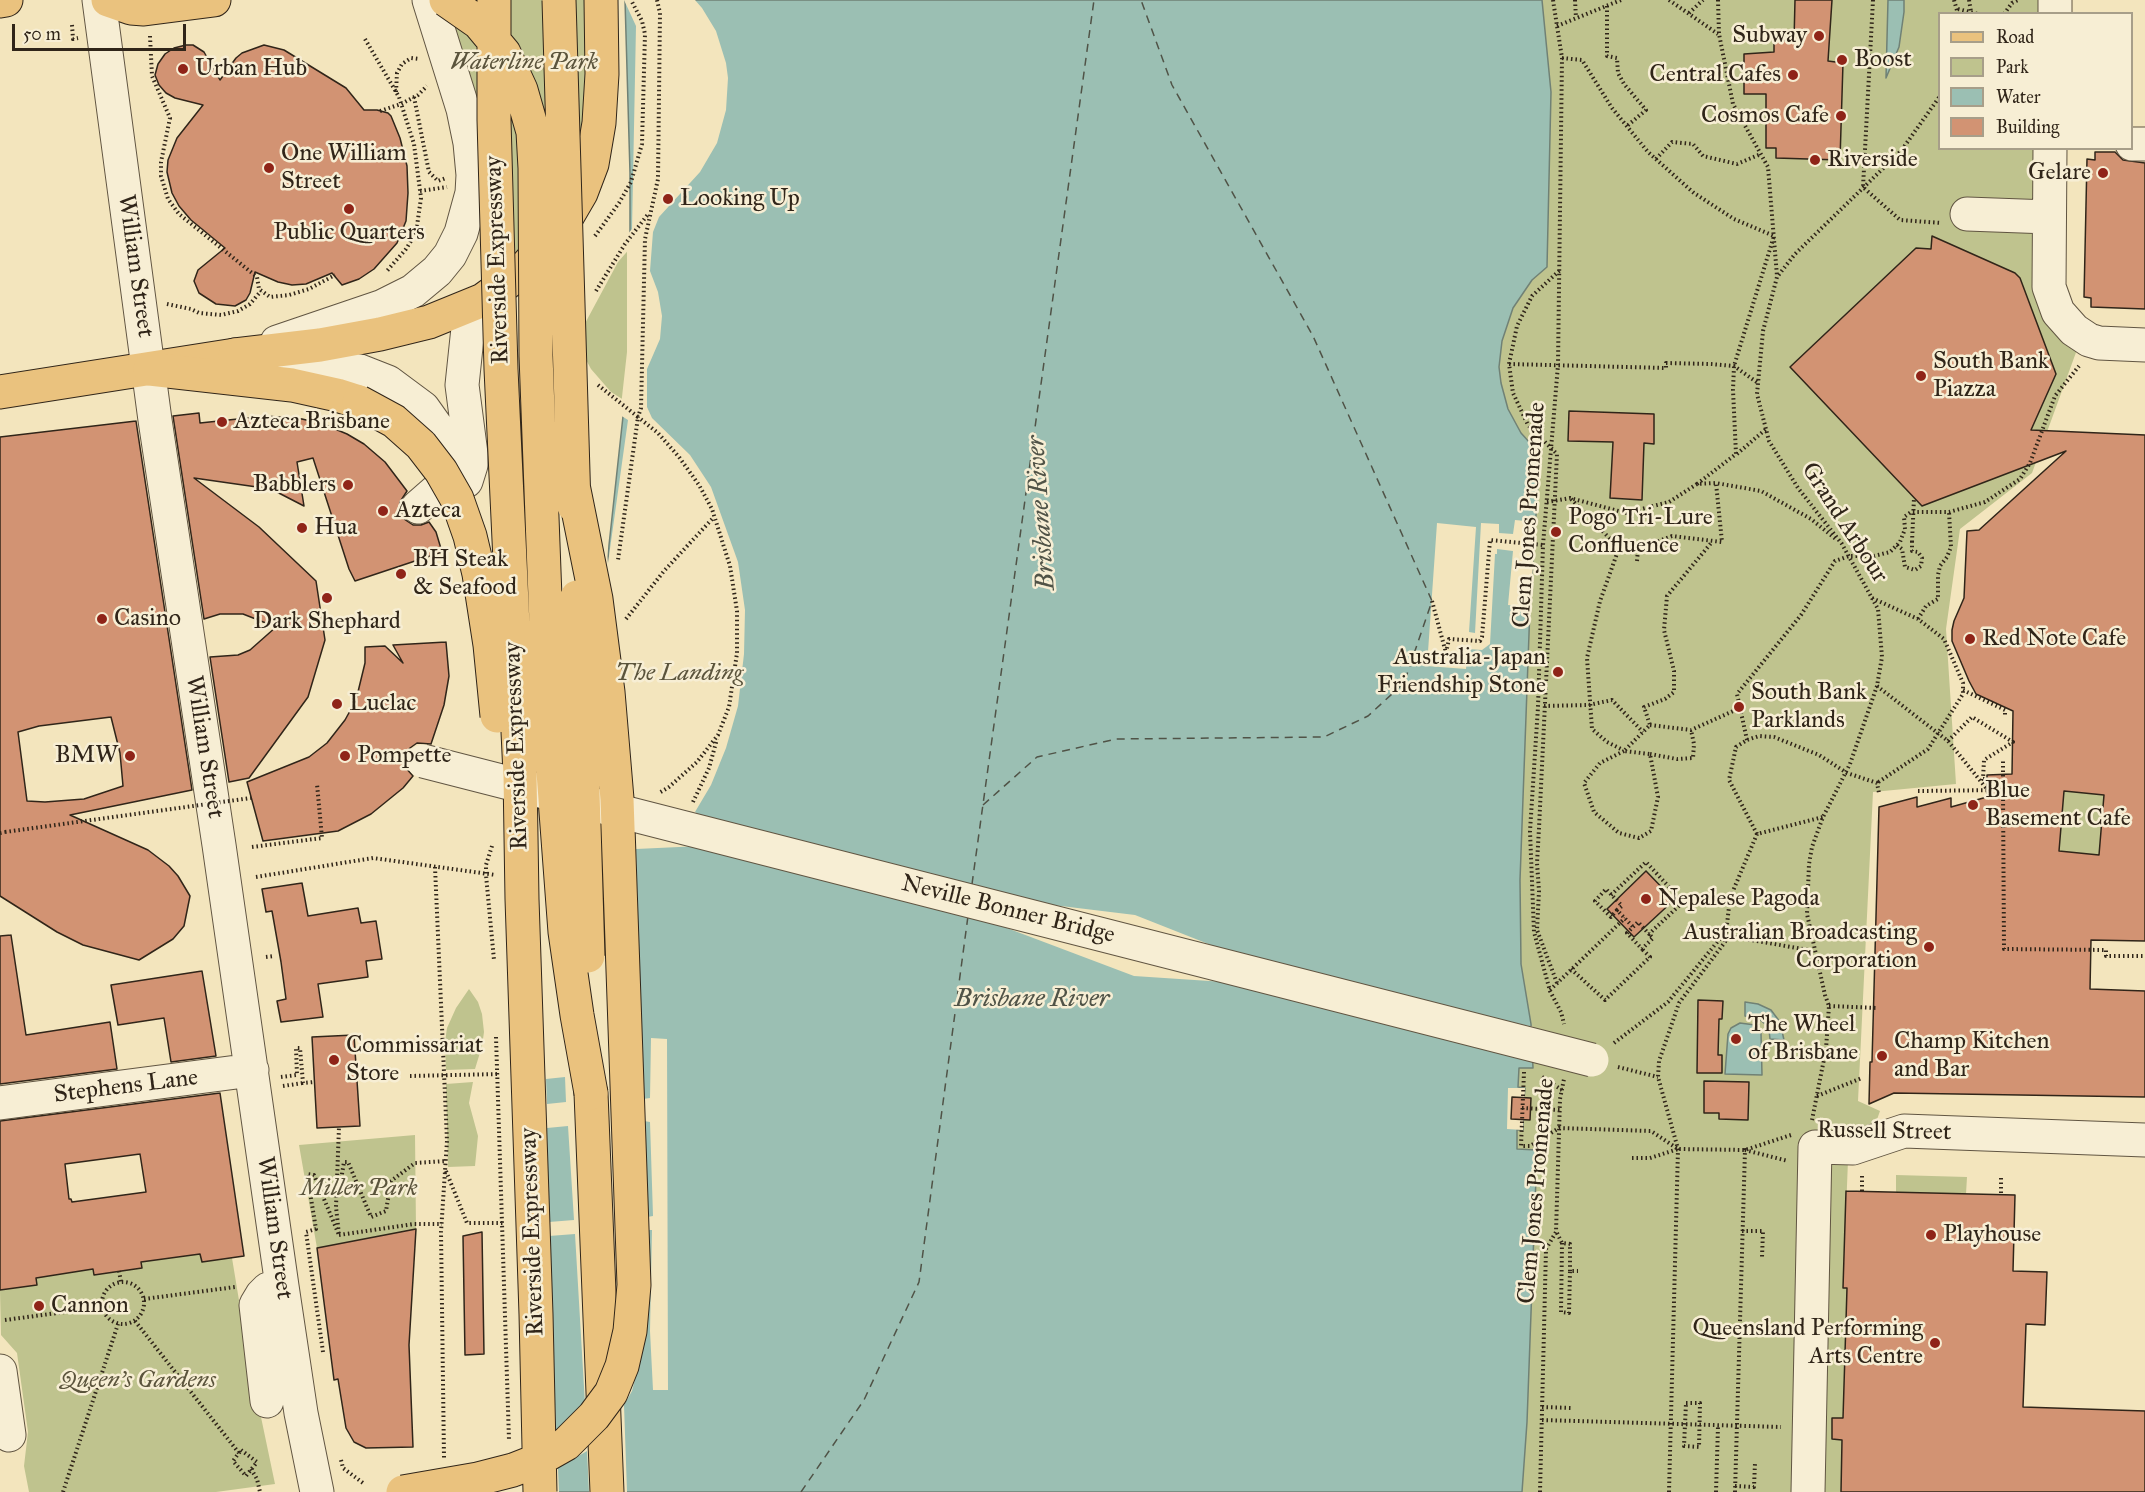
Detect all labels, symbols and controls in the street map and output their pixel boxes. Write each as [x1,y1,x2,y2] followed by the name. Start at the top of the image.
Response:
[15,12,189,50] scale bar
[1938,12,2133,150] legend
[1732,22,1807,50] place label: Subway
[23,23,61,45] text: 50 m
[1996,26,2034,48] text: Road
[1812,29,1826,43] marker: Subway
[1854,46,1912,74] place label: Boost
[450,49,598,77] park label: Waterline Park
[1835,53,1849,67] marker: Boost
[195,55,307,83] place label: Urban Hub
[1996,56,2029,78] text: Park
[1649,61,1781,89] place label: Central Cafes
[176,62,190,76] marker: Urban Hub
[1786,68,1800,82] marker: Central Cafes
[1996,86,2040,108] text: Water
[1701,102,1829,130] place label: Cosmos Cafe
[1834,109,1848,123] marker: Cosmos Cafe
[1996,116,2059,138] text: Building
[281,140,407,196] place label: One William Street
[1827,146,1918,174] place label: Riverside
[1808,153,1822,167] marker: Riverside
[480,155,516,365] street label: Riverside Expressway
[2028,159,2091,187] place label: Gelare
[262,161,276,175] marker: One William Street
[2096,166,2110,180] marker: Gelare
[680,185,800,213] place label: Looking Up
[661,192,675,206] marker: Looking Up
[111,193,159,339] street label: William Street
[342,202,356,216] marker: Public Quarters
[273,219,425,247] place label: Public Quarters
[1933,348,2049,404] place label: South Bank Piazza
[1914,369,1928,383] marker: South Bank Piazza
[1508,401,1552,629] street label: Clem Jones Promenade
[234,408,390,436] place label: Azteca Brisbane
[215,415,229,429] marker: Azteca Brisbane
[1021,435,1063,591] water label: Brisbane River
[1794,457,1894,589] street label: Grand Arbour
[253,471,336,499] place label: Babblers
[341,478,355,492] marker: Babblers
[395,497,461,525] place label: Azteca
[376,504,390,518] marker: Azteca
[1568,504,1713,560] place label: Pogo Tri-Lure Confluence
[314,514,357,542] place label: Hua
[295,521,309,535] marker: Hua
[1549,525,1563,539] marker: Pogo Tri-Lure Confluence
[413,546,517,602] place label: BH Steak & Seafood
[394,567,408,581] marker: BH Steak & Seafood
[320,591,334,605] marker: Dark Shephard
[114,605,181,633] place label: Casino
[253,608,401,636] place label: Dark Shephard
[95,612,109,626] marker: Casino
[1982,625,2126,653] place label: Red Note Cafe
[1963,632,1977,646] marker: Red Note Cafe
[499,641,535,851] street label: Riverside Expressway
[1377,644,1546,700] place label: Australia-Japan Friendship Stone
[615,660,743,688] park label: The Landing
[1551,665,1565,679] marker: Australia-Japan Friendship Stone
[179,674,229,820] street label: William Street
[1751,679,1867,735] place label: South Bank Parklands
[349,690,416,718] place label: Luclac
[330,697,344,711] marker: Luclac
[1732,700,1746,714] marker: South Bank Parklands
[55,742,118,770] place label: BMW
[357,742,452,770] place label: Pompette
[123,749,137,763] marker: BMW
[338,749,352,763] marker: Pompette
[1985,777,2131,833] place label: Blue Basement Cafe
[1966,798,1980,812] marker: Blue Basement Cafe
[898,870,1118,950] street label: Neville Bonner Bridge
[1658,885,1820,913] place label: Nepalese Pagoda
[1639,892,1653,906] marker: Nepalese Pagoda
[1683,919,1917,975] place label: Australian Broadcasting Corporation
[1922,940,1936,954] marker: Australian Broadcasting Corporation
[955,984,1109,1016] water label: Brisbane River
[1748,1011,1858,1067] place label: The Wheel of Brisbane
[1894,1028,2050,1084] place label: Champ Kitchen and Bar
[346,1032,483,1088] place label: Commissariat Store
[1729,1032,1743,1046] marker: The Wheel of Brisbane
[1875,1049,1889,1063] marker: Champ Kitchen and Bar
[327,1053,341,1067] marker: Commissariat Store
[52,1064,200,1110] street label: Stephens Lane
[1513,1077,1561,1305] street label: Clem Jones Promenade
[1816,1116,1952,1148] street label: Russell Street
[515,1127,551,1337] street label: Riverside Expressway
[250,1155,298,1301] street label: William Street
[300,1175,418,1203] park label: Miller Park
[1943,1221,2041,1249] place label: Playhouse
[1924,1228,1938,1242] marker: Playhouse
[51,1292,129,1320] place label: Cannon
[32,1299,46,1313] marker: Cannon
[1693,1315,1923,1371] place label: Queensland Performing Arts Centre
[1928,1336,1942,1350] marker: Queensland Performing Arts Centre
[60,1367,216,1395] park label: Queen's Gardens

